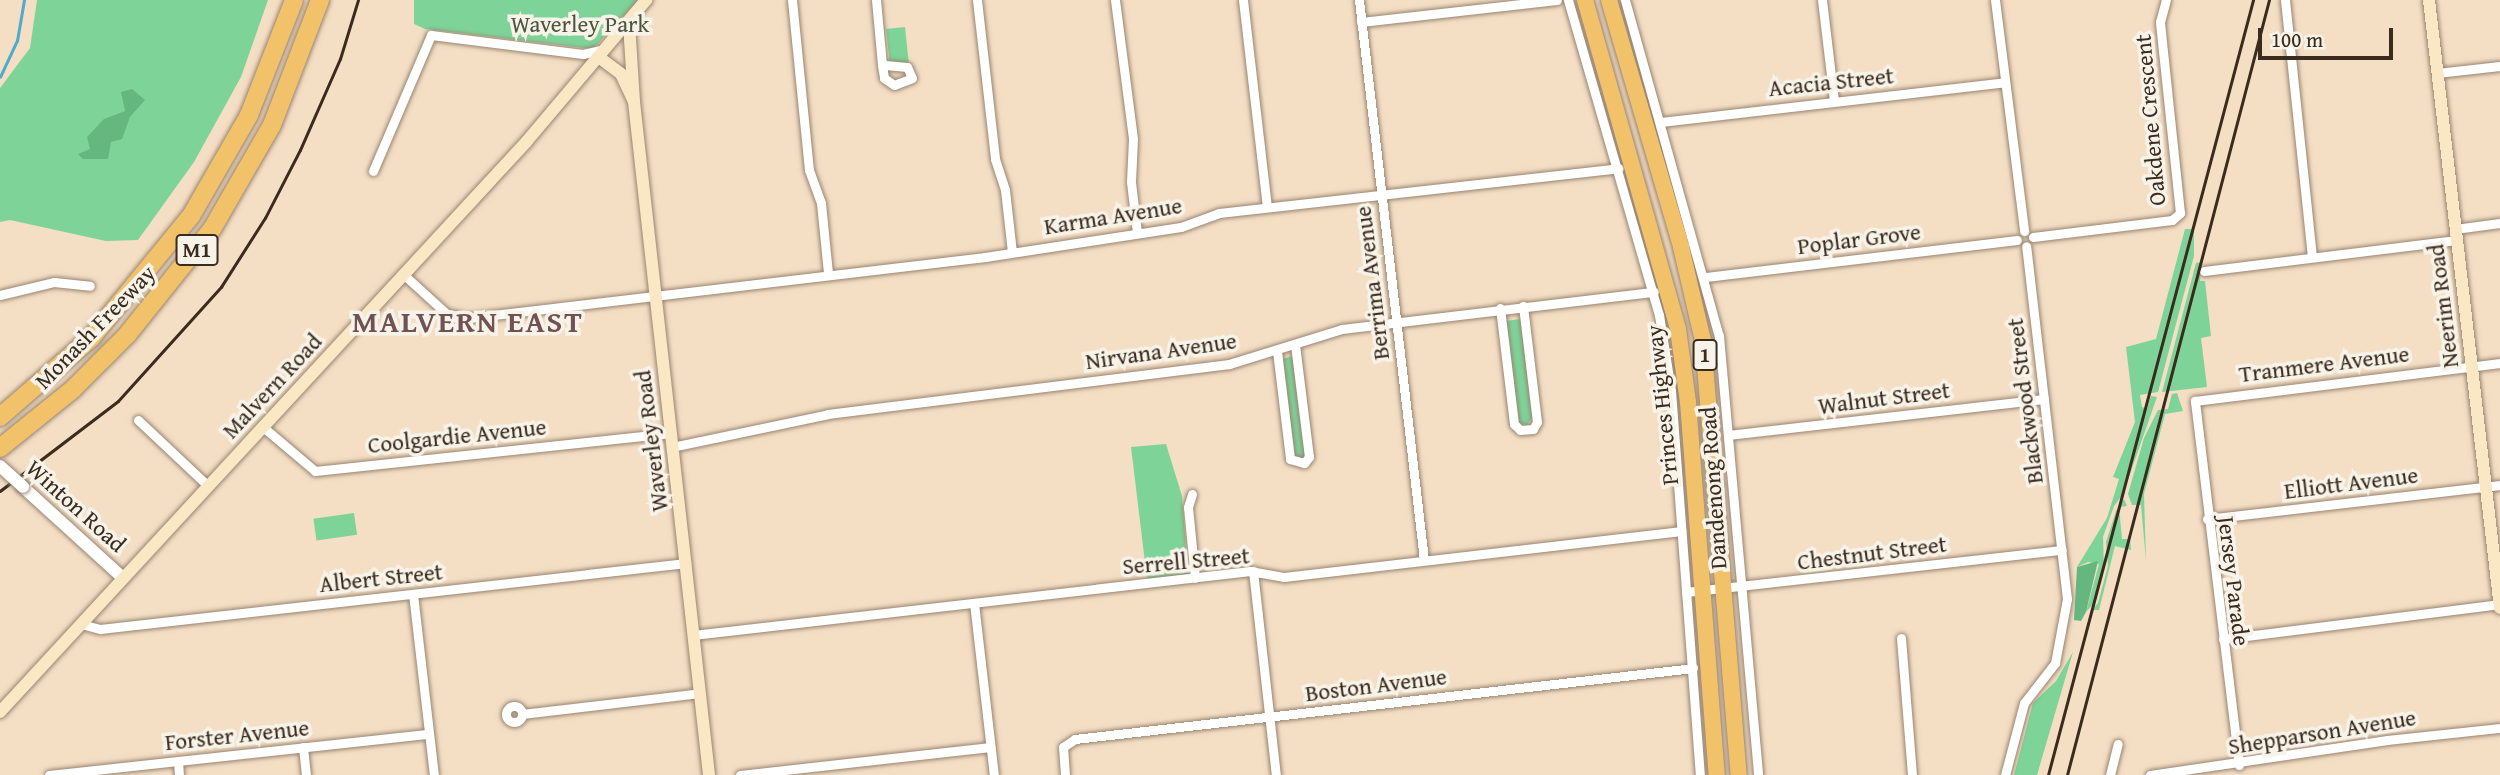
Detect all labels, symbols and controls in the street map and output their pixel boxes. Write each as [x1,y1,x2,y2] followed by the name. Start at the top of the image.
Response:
[511,10,649,38] park label: Waverley Park
[2262,14,2397,58] scale bar
[2271,24,2323,55] text: 100 m
[2129,33,2171,207] street label: Oakdene Crescent
[1767,62,1895,102] street label: Acacia Street
[1042,191,1184,241] street label: Karma Avenue
[1349,205,1395,361] street label: Berrima Avenue
[1796,218,1922,260] street label: Poplar Grove
[174,232,220,268] road number: M1
[2422,243,2464,369] street label: Neerim Road
[29,259,161,395] street label: Monash Freeway
[354,303,582,339] district label: MALVERN EAST
[2001,317,2049,485] street label: Blackwood Street
[1640,324,1684,486] street label: Princes Highway
[1084,327,1238,375] street label: Nirvana Avenue
[216,328,328,444] street label: Malvern Road
[1691,338,1719,372] road number: 1
[2237,340,2411,388] street label: Tranmere Avenue
[629,369,673,513] street label: Waverley Road
[1816,376,1952,420] street label: Walnut Street
[1694,406,1732,570] street label: Dandenong Road
[366,413,548,459] street label: Coolgardie Avenue
[20,454,132,558] street label: Winton Road
[2282,461,2420,505] street label: Elliott Avenue
[2212,515,2256,647] street label: Jersey Parade
[1796,530,1948,576] street label: Chestnut Street
[1121,542,1251,580] street label: Serrell Street
[318,558,444,598] street label: Albert Street
[1304,663,1448,707] street label: Boston Avenue
[2226,704,2418,760] street label: Shepparson Avenue
[164,714,310,756] street label: Forster Avenue

